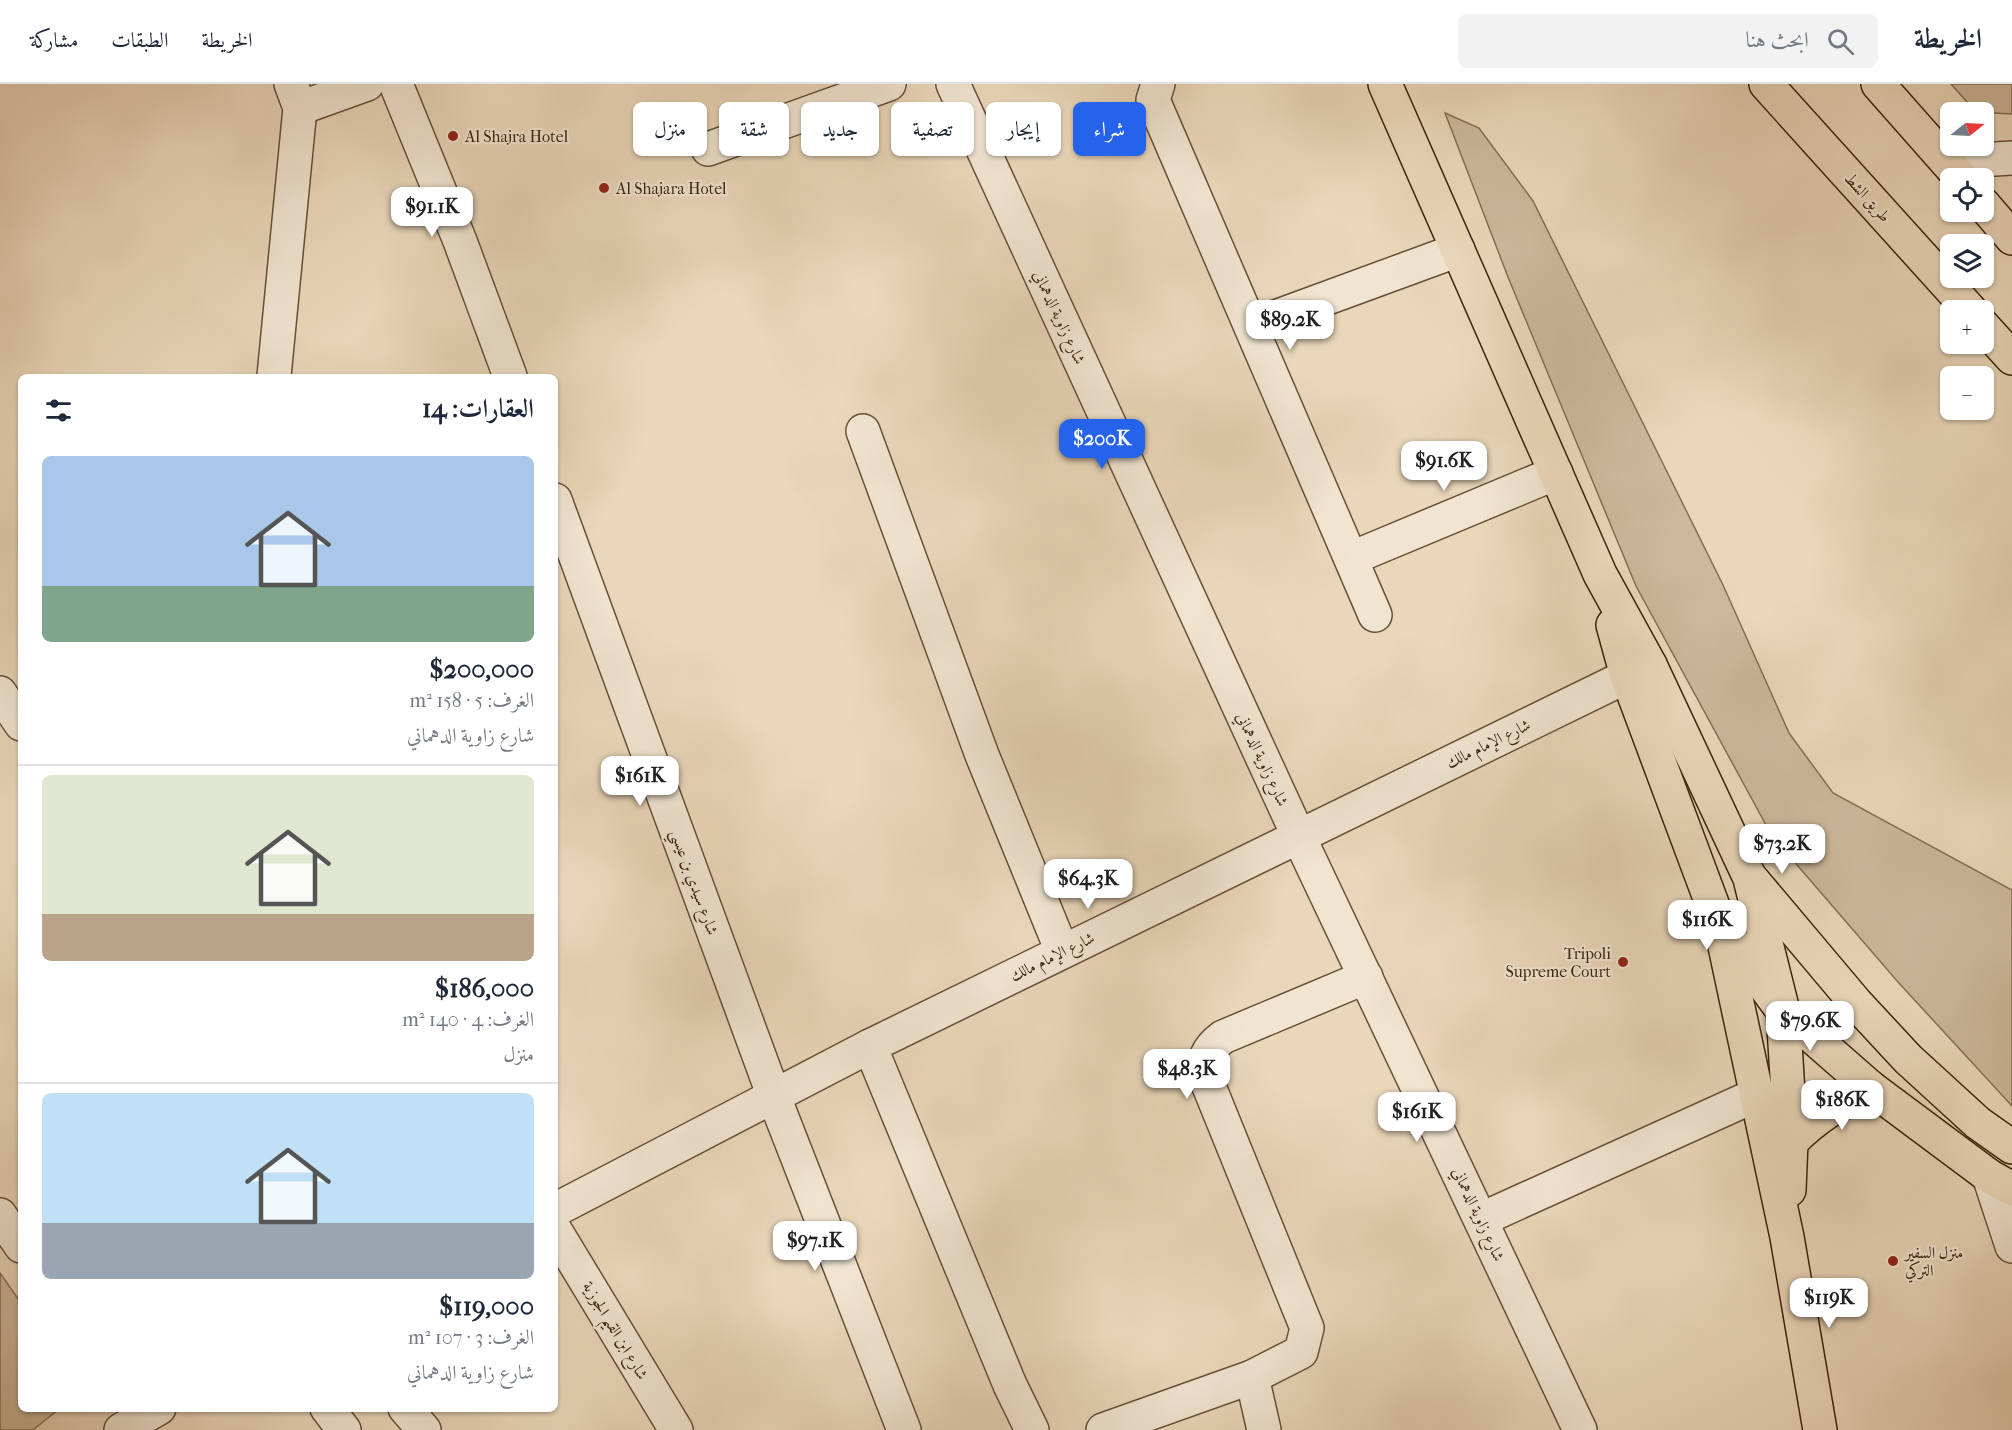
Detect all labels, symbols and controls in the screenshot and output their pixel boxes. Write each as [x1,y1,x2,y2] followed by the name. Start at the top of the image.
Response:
[1458,14,1878,68] search box
[1914,22,1982,55] text: الخريطة
[1824,25,1857,58] icon: search
[1745,27,1809,53] text: ابحث هنا
[30,28,78,52] text: مشاركة
[111,28,168,52] text: الطبقات
[201,28,253,52] text: الخريطة
[633,102,707,156] chip: منزل
[719,102,789,156] chip: شقة
[801,102,879,156] chip: جديد
[891,102,974,156] chip: تصفية
[986,102,1061,156] chip: إيجار
[1073,102,1146,156] chip: شراء
[1940,102,1994,156] north arrow
[1940,102,1994,420] map controls
[464,127,569,146] place label: Al Shajra Hotel
[446,129,460,143] marker: Al Shajra Hotel
[1940,168,1994,222] button: locate
[1840,169,1895,227] street label: طريق الشط
[615,179,727,198] place label: Al Shajara Hotel
[597,181,611,195] marker: Al Shajara Hotel
[383,187,481,238] pin: $91.1K
[405,195,459,218] text: $91.1K
[1940,234,1994,288] button: layers
[1026,267,1090,369] street label: شارع زاوية الدهماني
[1241,300,1339,351] pin: $89.2K
[1940,300,1994,354] button: +
[1260,308,1320,331] text: $89.2K
[1940,366,1994,420] button: −
[422,393,534,424] text: العقارات: 14
[42,394,75,427] icon: filters
[1060,419,1144,470] pin: $200K
[1073,427,1131,450] text: $200K
[1395,441,1493,492] pin: $91.6K
[1415,449,1473,472] text: $91.6K
[234,495,342,603] icon: home
[429,654,534,685] text: $200,000
[410,689,534,712] text: الغرف: 5 · 158 m²
[1229,709,1293,811] street label: شارع زاوية الدهماني
[1443,715,1536,777] street label: شارع الإمام مالك
[407,724,534,747] text: شارع زاوية الدهماني
[598,756,682,807] pin: $161K
[615,764,665,787] text: $161K
[234,814,342,922] icon: home
[1733,824,1831,875] pin: $73.2K
[661,827,722,939] street label: شارع سيدي بن عيسي
[1753,832,1811,855] text: $73.2K
[1039,859,1137,910] pin: $64.3K
[1058,867,1118,890] text: $64.3K
[1665,900,1749,951] pin: $116K
[1682,908,1732,931] text: $116K
[1007,928,1100,990] street label: شارع الإمام مالك
[1506,944,1611,981] place label: Tripoli Supreme Court
[1616,955,1630,969] marker: Tripoli Supreme Court
[435,973,534,1004] text: $186,000
[1761,1001,1859,1052] pin: $79.6K
[402,1008,534,1031] text: الغرف: 4 · 140 m²
[1780,1009,1840,1032] text: $79.6K
[503,1043,534,1066] text: منزل
[1138,1049,1236,1100] pin: $48.3K
[1157,1057,1217,1080] text: $48.3K
[1800,1080,1884,1131] pin: $186K
[1815,1088,1869,1111] text: $186K
[1375,1092,1459,1143] pin: $161K
[1392,1100,1442,1123] text: $161K
[234,1132,342,1240] icon: home
[1445,1164,1509,1266] street label: شارع زاوية الدهماني
[766,1221,864,1272] pin: $97.1K
[787,1229,843,1252] text: $97.1K
[1903,1243,1963,1283] place label: منزل السفير التركي
[1886,1254,1900,1268] marker: منزل السفير التركي
[573,1278,652,1386] street label: شارع ابن القيم الجوزية
[1787,1278,1871,1329] pin: $119K
[1804,1286,1854,1309] text: $119K
[439,1291,534,1322] text: $119,000
[408,1326,534,1349] text: الغرف: 3 · 107 m²
[407,1361,534,1384] text: شارع زاوية الدهماني

